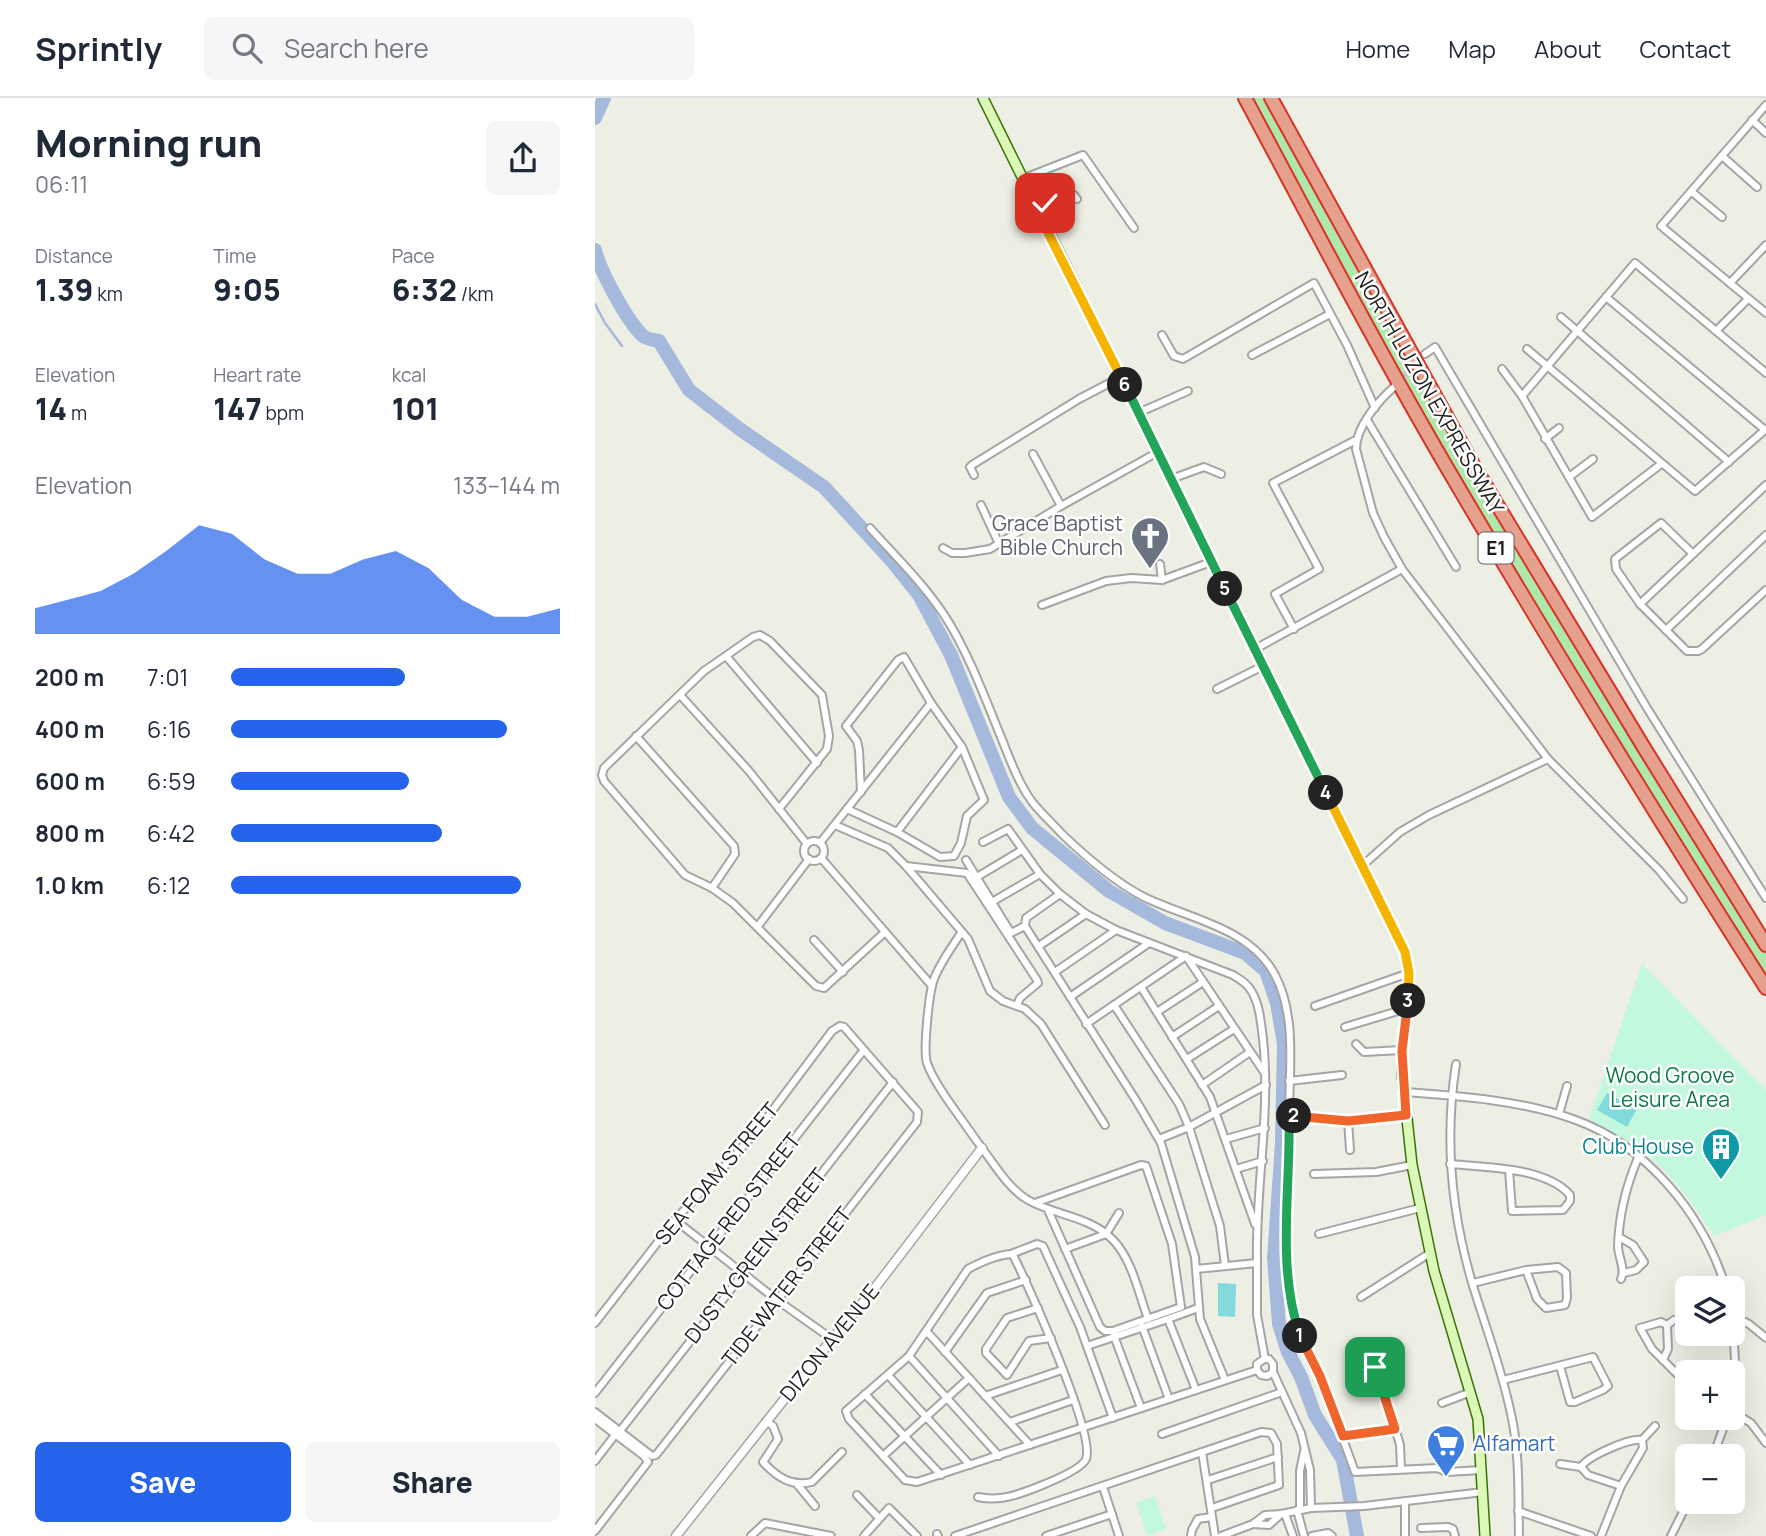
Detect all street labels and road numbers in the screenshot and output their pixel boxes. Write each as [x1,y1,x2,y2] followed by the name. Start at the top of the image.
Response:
[1349,266,1511,519] street label: NORTH LUZON EXPRESSWAY
[1479,533,1513,564] road number: E1
[648,1096,785,1251] street label: SEA FOAM STREET
[650,1126,807,1316] street label: COTTAGE RED STREET
[678,1162,833,1349] street label: DUSTY GREEN STREET
[715,1201,858,1372] street label: TIDE WATER STREET
[773,1278,885,1407] street label: DIZON AVENUE

